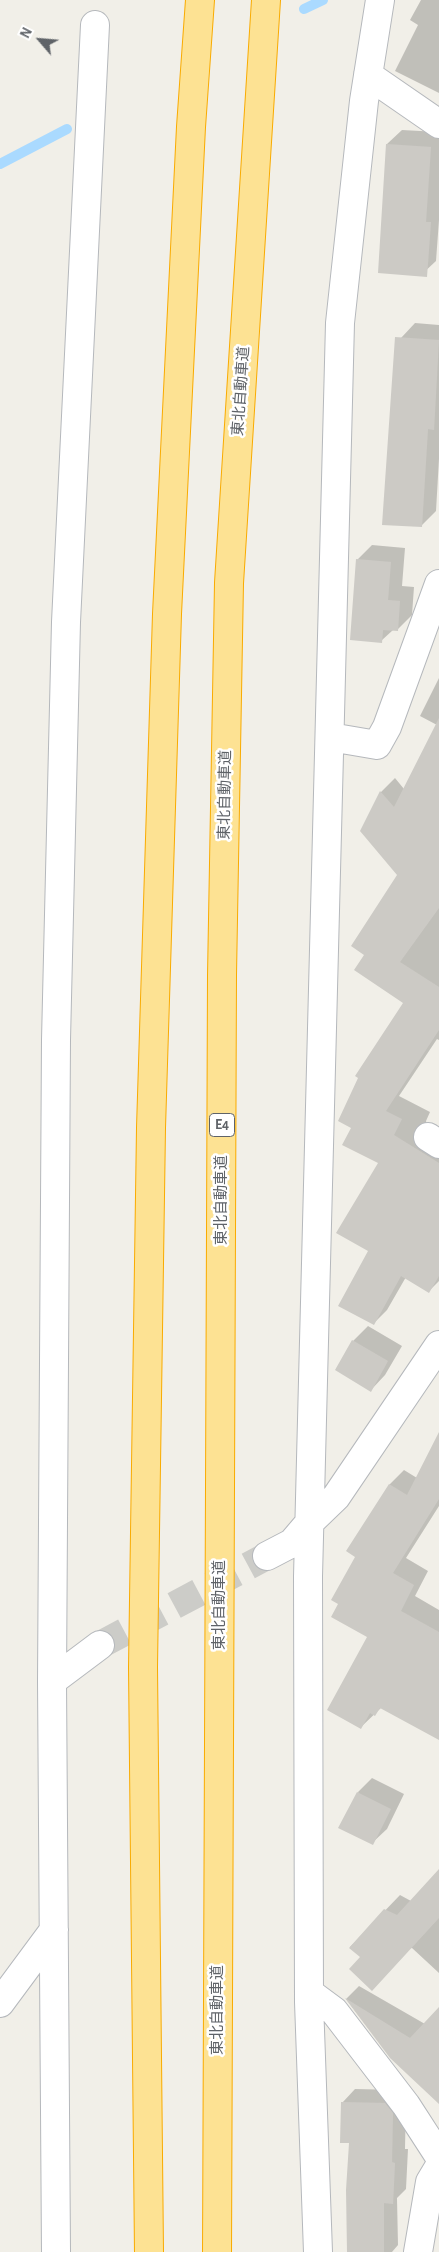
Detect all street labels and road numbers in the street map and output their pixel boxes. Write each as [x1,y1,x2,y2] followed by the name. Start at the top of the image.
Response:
[229,345,253,437] street label: 東北自動車道
[215,750,235,840] street label: 東北自動車道
[210,1114,234,1136] road number: E4
[212,1155,230,1245] street label: 東北自動車道
[210,1560,228,1650] street label: 東北自動車道
[208,1965,226,2055] street label: 東北自動車道

